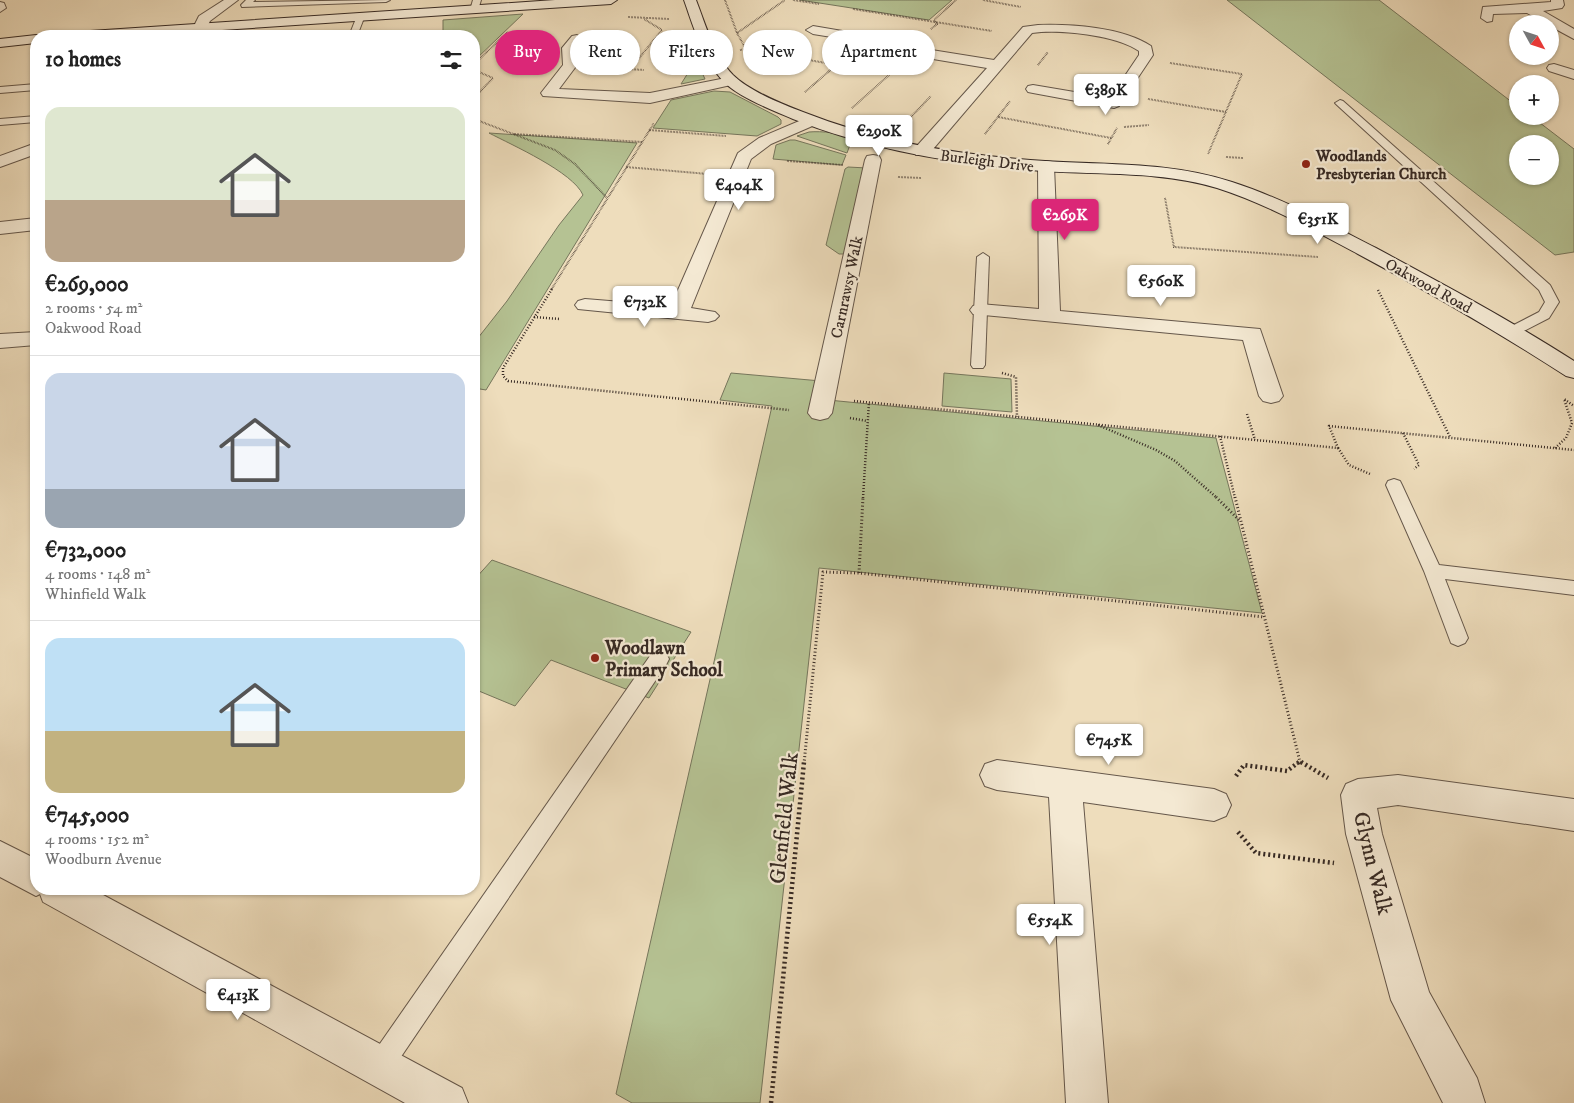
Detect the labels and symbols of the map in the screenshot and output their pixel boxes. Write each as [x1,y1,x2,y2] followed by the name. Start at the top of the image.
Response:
[1509,15,1559,65] north arrow
[1071,74,1141,116] pin: €389K
[844,114,914,157] pin: €290K
[939,145,1035,177] street label: Burleigh Drive
[1315,146,1447,184] place label: Woodlands Presbyterian Church
[1300,158,1312,170] marker: Woodlands Presbyterian Church
[704,168,774,211] pin: €404K
[1030,198,1100,241] pin: €269K
[1283,202,1353,245] pin: €351K
[826,234,868,340] street label: Carnrawsy Walk
[1382,254,1476,318] street label: Oakwood Road
[1126,264,1196,307] pin: €560K
[610,286,680,328] pin: €732K
[604,637,723,682] place label: Woodlawn Primary School
[589,652,601,664] marker: Woodlawn Primary School
[1074,724,1144,766] pin: €745K
[764,751,805,885] street label: Glenfield Walk
[1347,809,1398,918] street label: Glynn Walk
[1015,904,1085,946] pin: €554K
[203,978,273,1021] pin: €413K

